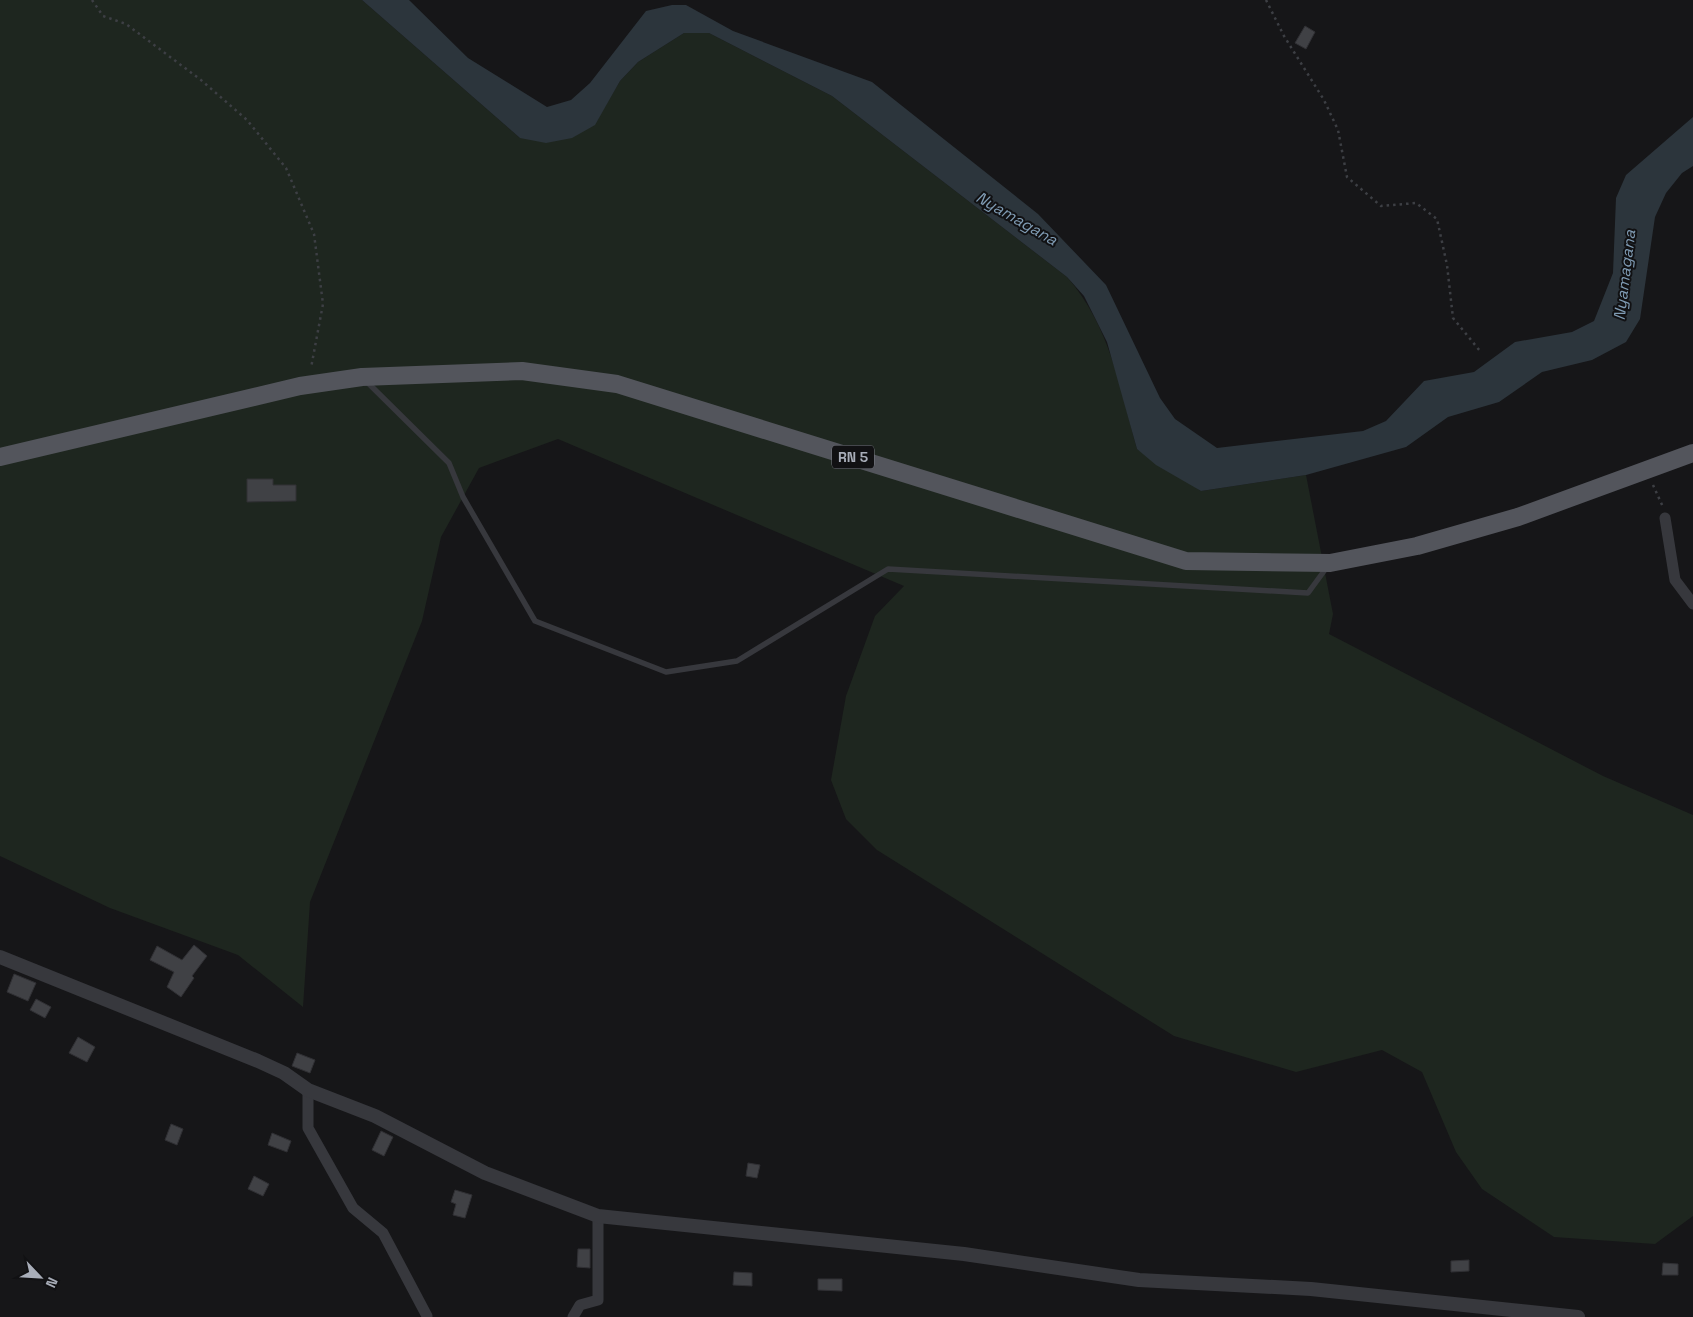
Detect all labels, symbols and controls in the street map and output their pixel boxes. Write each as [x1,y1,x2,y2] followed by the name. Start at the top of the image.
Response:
[972,187,1062,251] water label: Nyamagana
[1609,228,1641,321] water label: Nyamagana
[832,446,874,468] road number: RN 5
[15,1252,65,1302] north arrow
[42,1274,62,1291] text: N

